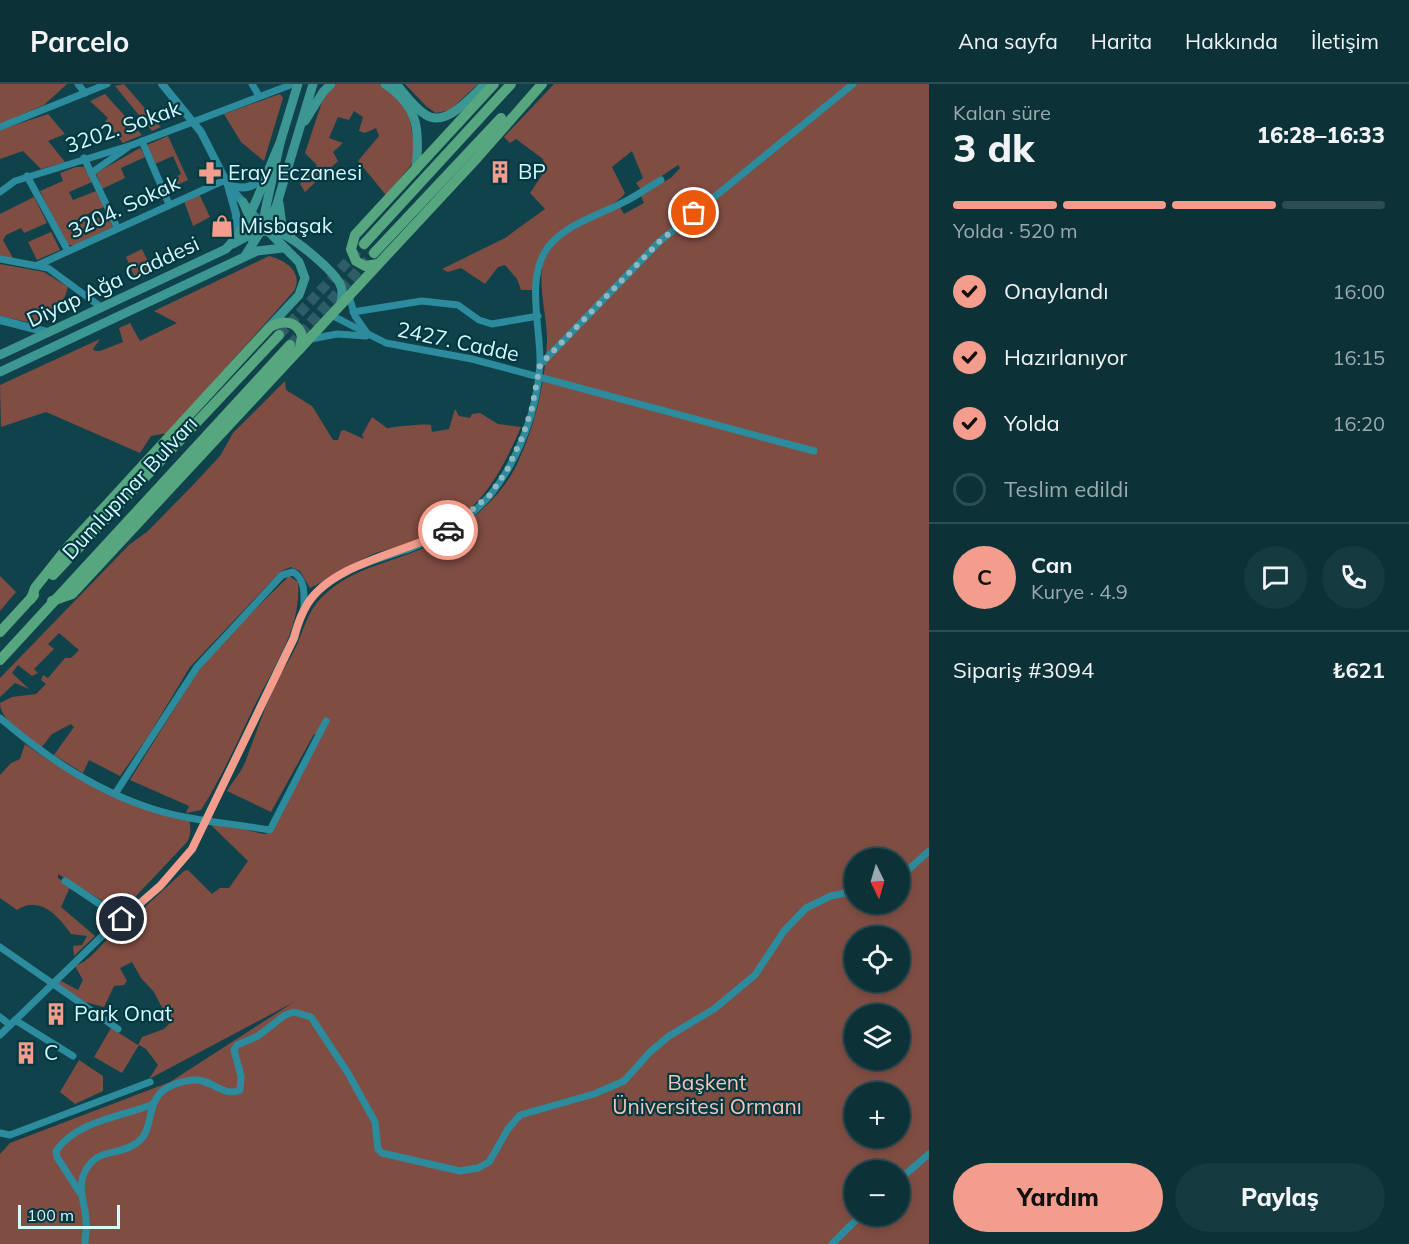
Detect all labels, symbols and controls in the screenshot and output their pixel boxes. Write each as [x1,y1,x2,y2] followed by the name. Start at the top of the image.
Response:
[30,24,129,59] text: Parcelo
[958,28,1058,54] text: Ana sayfa
[1091,28,1152,54] text: Harita
[1185,28,1278,54] text: Hakkında
[1311,28,1379,54] text: İletişim
[62,94,184,158] street label: 3202. Sokak
[953,100,1051,125] text: Kalan süre
[1257,121,1385,149] text: 16:28–16:33
[953,123,1034,172] text: 3 dk
[518,158,546,184] place label: BP
[228,159,362,185] place label: Eray Eczanesi
[487,159,513,185] building icon: BP
[197,160,223,186] pharmacy icon: Eray Eczanesi
[64,169,184,243] street label: 3204. Sokak
[668,187,719,238] pin
[677,196,710,229] icon: bag
[240,212,333,238] place label: Misbaşak
[209,213,235,239] shop icon: Misbaşak
[953,218,1078,243] text: Yolda · 520 m
[22,230,203,332] street label: Diyap Ağa Caddesi
[953,275,986,308] icon: check
[1004,277,1108,305] text: Onaylandı
[1332,279,1385,304] text: 16:00
[395,315,522,367] street label: 2427. Cadde
[953,341,986,374] icon: check
[1004,343,1127,371] text: Hazırlanıyor
[1332,345,1385,370] text: 16:15
[953,407,986,440] icon: check
[1004,409,1060,437] text: Yolda
[56,410,202,564] street label: Dumlupınar Bulvarı
[1332,411,1385,436] text: 16:20
[1004,475,1129,503] text: Teslim edildi
[418,500,478,560] courier
[432,514,465,547] icon: car
[1244,546,1307,609] button: chat
[1322,546,1385,609] button: phone
[1031,551,1073,579] text: Can
[977,563,992,591] text: C
[1031,579,1128,604] text: Kurye · 4.9
[953,656,1094,684] text: Sipariş #3094
[1332,656,1385,684] text: ₺621
[844,848,910,914] north arrow
[844,848,910,1226] map controls
[96,893,147,944] pin
[105,902,138,935] icon: home
[844,926,910,992] button: locate
[74,1000,172,1026] place label: Park Onat
[43,1001,69,1027] building icon: Park Onat
[844,1004,910,1070] button: layers
[44,1039,58,1065] place label: C
[13,1040,39,1066] building icon: C
[612,1069,802,1119] park label: Başkent Üniversitesi Ormanı
[844,1082,910,1148] button: +
[844,1160,910,1226] button: −
[953,1163,1163,1232] button: Yardım
[1175,1163,1385,1232] button: Paylaş
[18,1202,120,1230] scale bar
[27,1205,74,1225] text: 100 m

